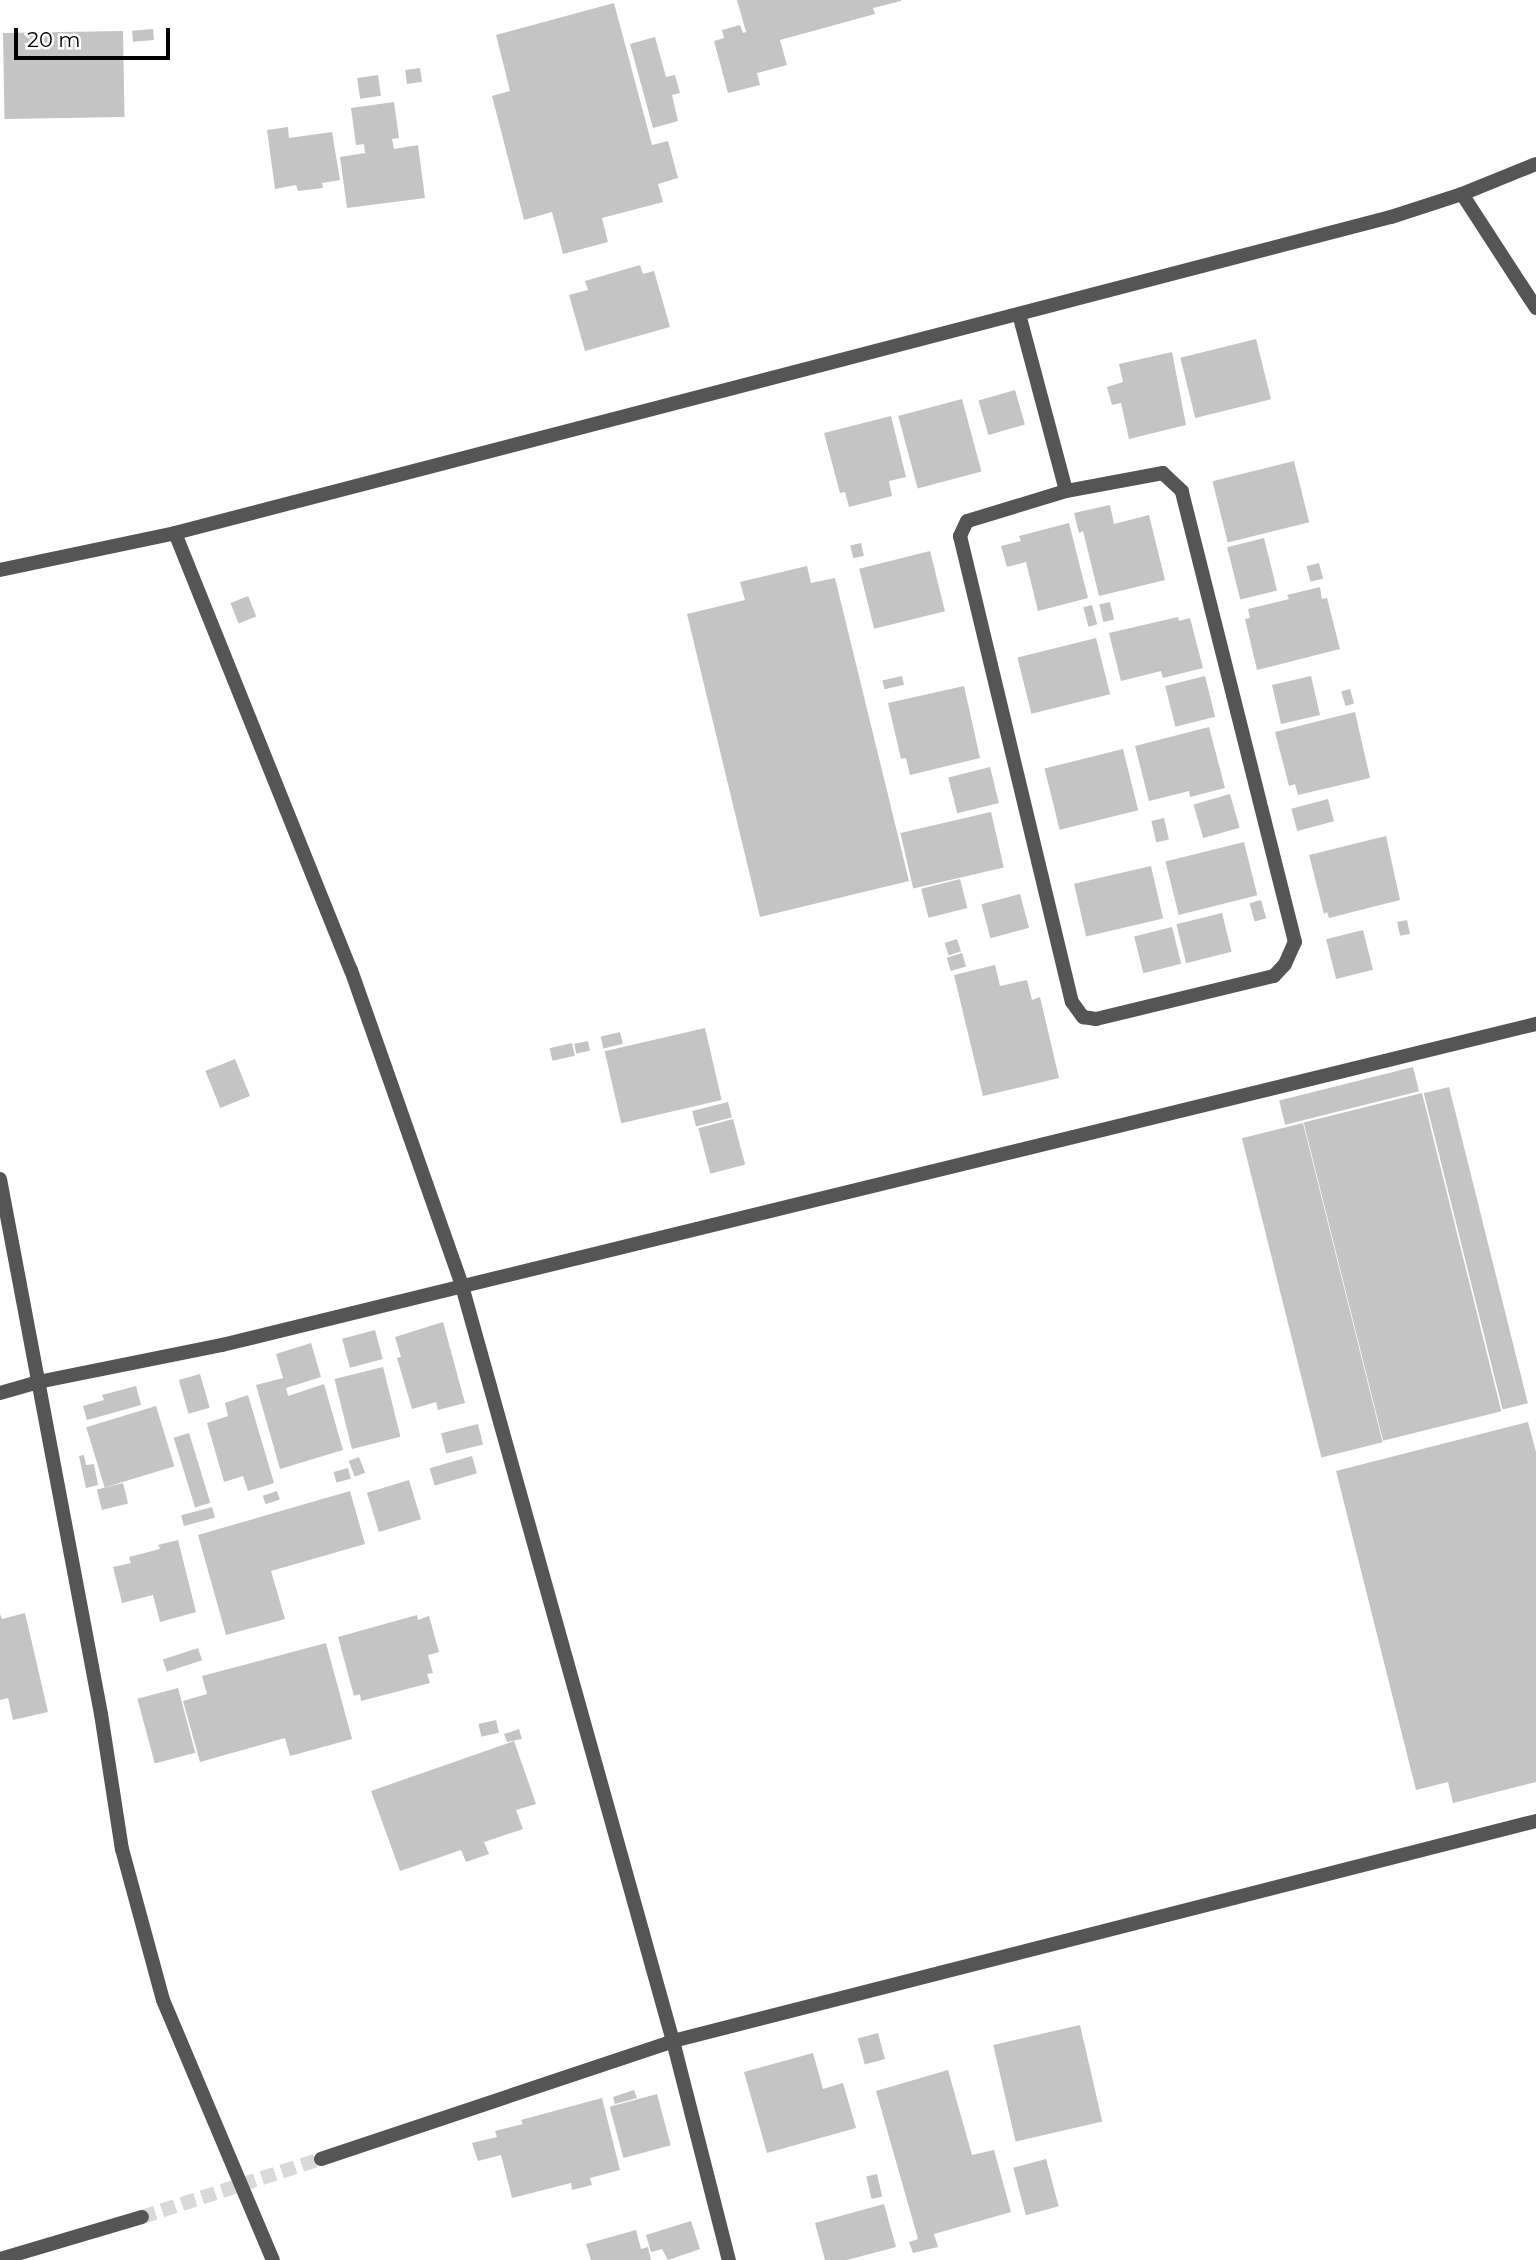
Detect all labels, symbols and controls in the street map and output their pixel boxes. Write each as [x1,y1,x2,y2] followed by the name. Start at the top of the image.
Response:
[18,14,173,58] scale bar
[27,27,81,52] text: 20 m

